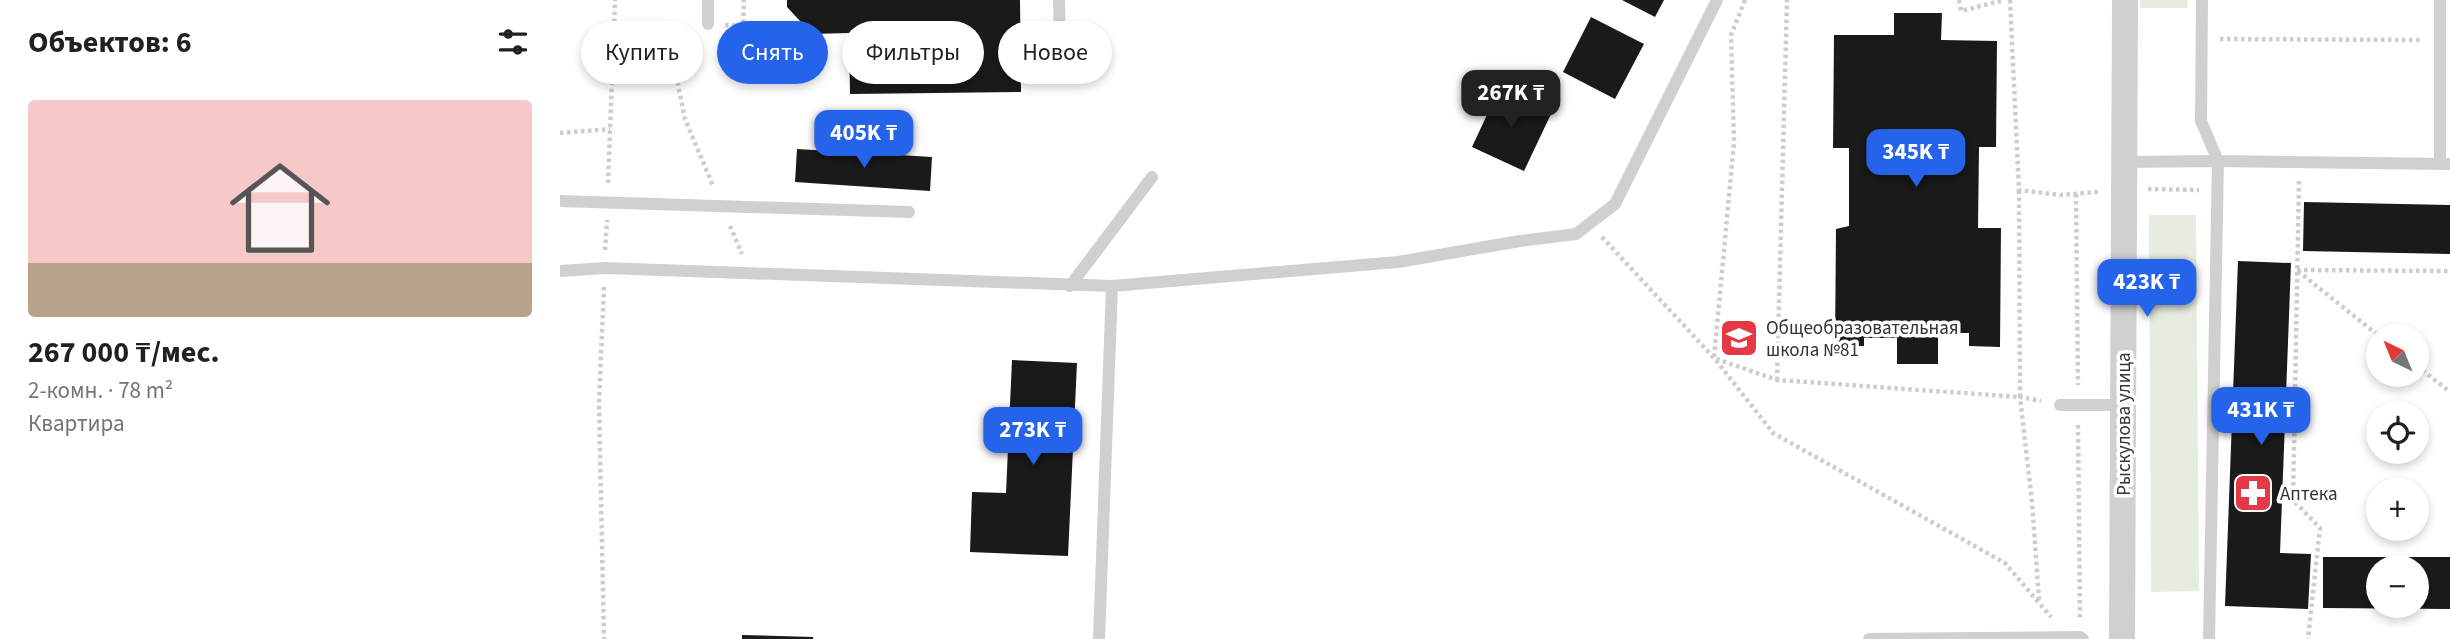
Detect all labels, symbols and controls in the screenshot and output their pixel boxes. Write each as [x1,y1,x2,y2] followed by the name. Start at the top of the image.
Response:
[28,21,192,64] text: Объектов: 6
[581,21,703,84] chip: Купить
[717,21,828,84] chip: Снять
[842,21,984,84] chip: Фильтры
[998,21,1112,84] chip: Новое
[494,23,532,61] icon: filters
[1454,71,1568,130] pin: 267K ₸
[1477,76,1545,109] text: 267K ₸
[807,110,921,170] pin: 405K ₸
[830,116,898,149] text: 405K ₸
[1859,130,1973,189] pin: 345K ₸
[1882,135,1950,168] text: 345K ₸
[217,145,343,271] icon: home
[2090,260,2204,319] pin: 423K ₸
[2113,265,2181,298] text: 423K ₸
[1766,315,1959,364] place label: Общеобразовательная школа №81
[1718,317,1760,359] school or university icon: Общеобразовательная школа №81
[2366,324,2429,387] north arrow
[2366,324,2429,618] map controls
[28,331,219,374] text: 267 000 ₸/мес.
[2111,352,2138,496] street label: Рыскулова улица
[28,374,173,407] text: 2-комн. · 78 m²
[2204,388,2318,447] pin: 431K ₸
[2227,393,2295,426] text: 431K ₸
[2366,401,2429,464] button: locate
[28,407,125,440] text: Квартира
[976,407,1090,467] pin: 273K ₸
[999,413,1067,446] text: 273K ₸
[2232,472,2274,514] pharmacy icon: Аптека
[2366,478,2429,541] button: +
[2280,481,2338,508] place label: Аптека
[2366,555,2429,618] button: −

